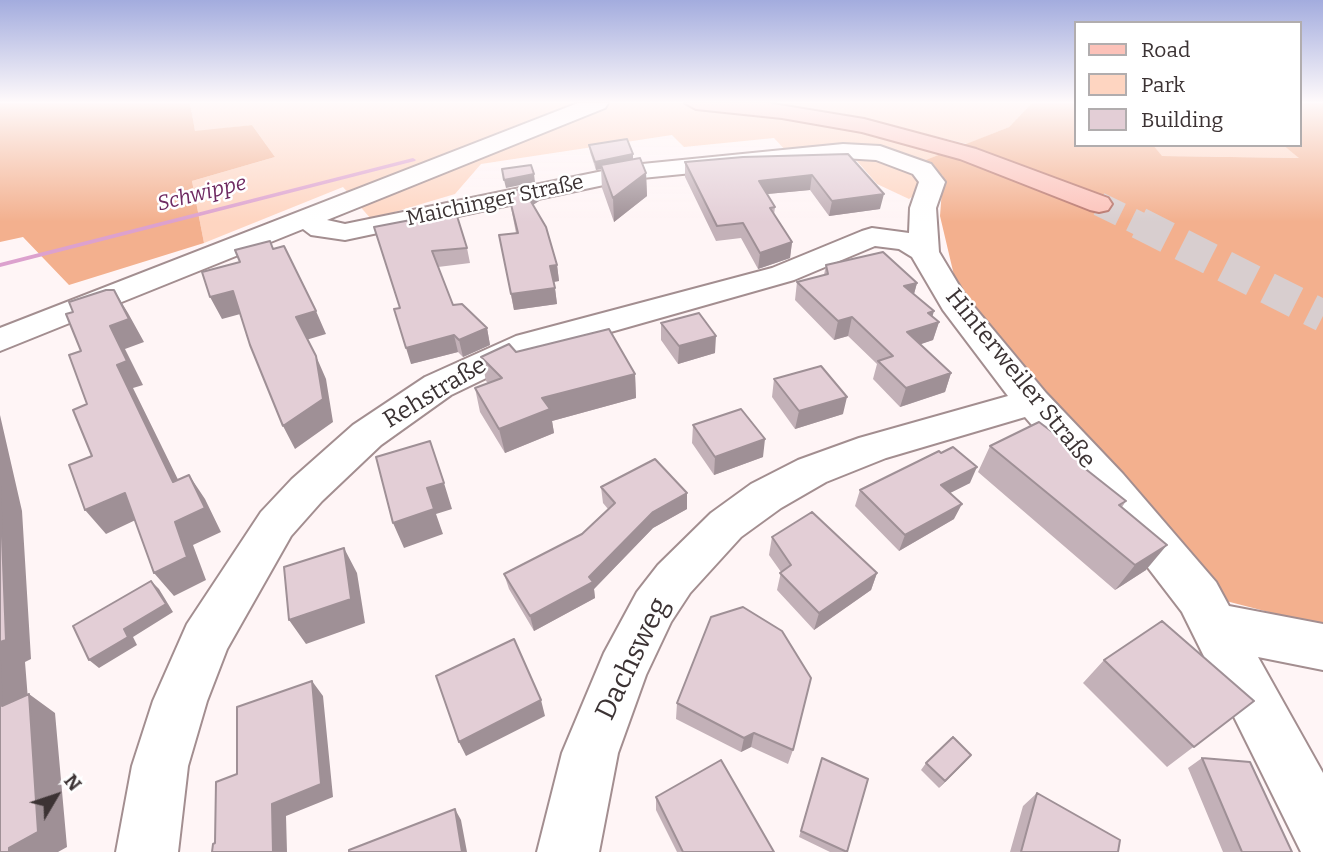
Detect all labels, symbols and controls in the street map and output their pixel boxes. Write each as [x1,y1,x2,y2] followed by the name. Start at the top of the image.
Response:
[1074,21,1302,147] legend
[1141,37,1190,63] text: Road
[1141,72,1185,98] text: Park
[1141,107,1223,133] text: Building
[404,170,586,232] street label: Maichinger Straße
[155,171,249,217] water label: Schwippe
[939,284,1101,474] street label: Hinterweiler Straße
[378,351,492,435] street label: Rehstraße
[589,592,677,726] street label: Dachsweg
[21,761,91,831] north arrow
[59,770,86,795] text: N

